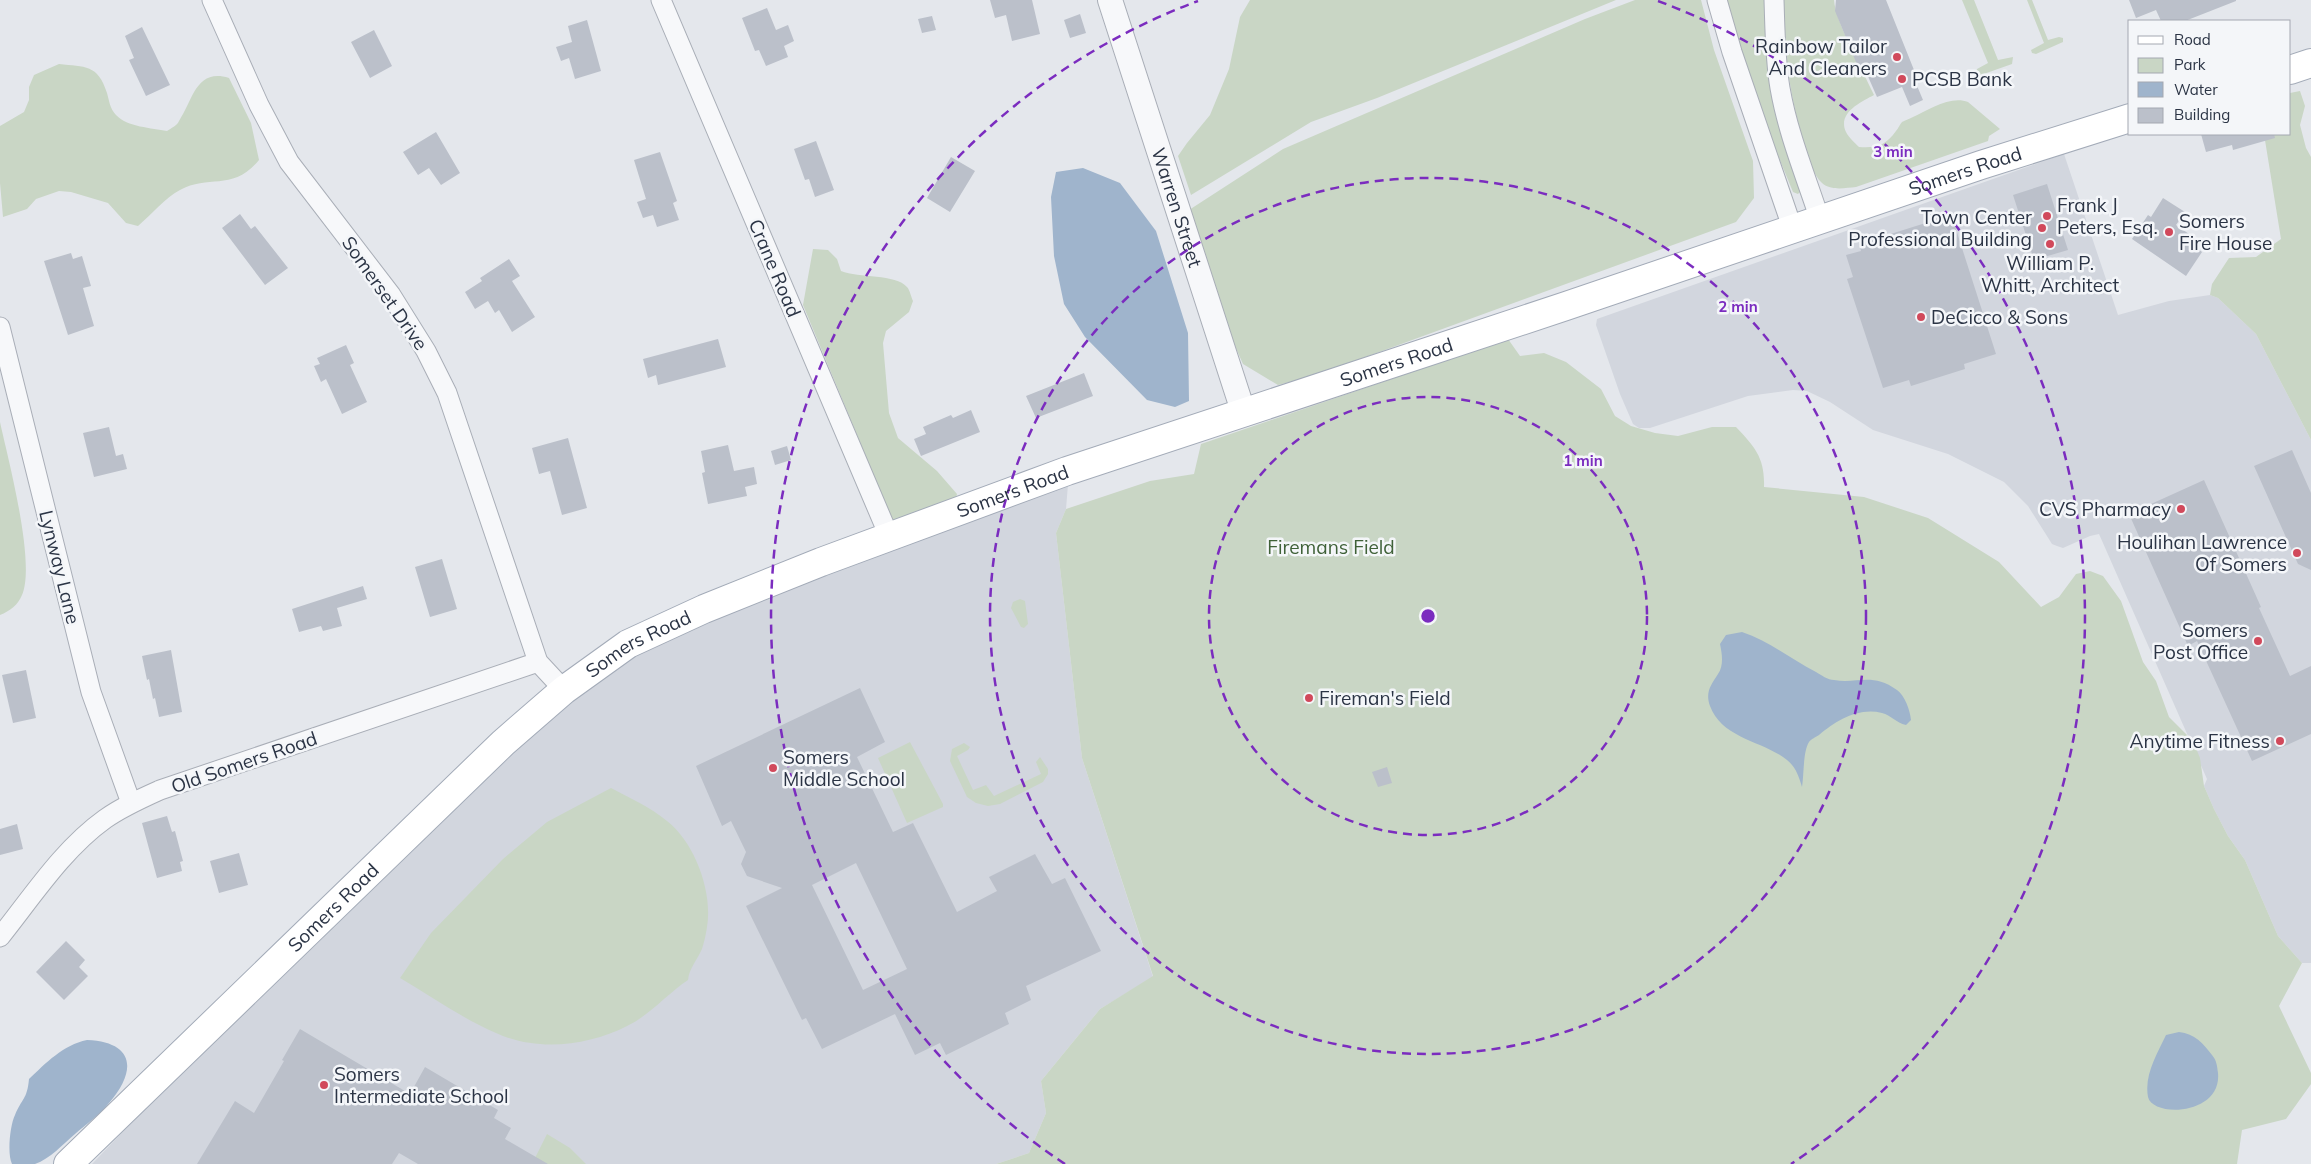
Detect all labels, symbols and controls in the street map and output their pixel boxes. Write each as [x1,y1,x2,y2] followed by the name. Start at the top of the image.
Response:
[2128,20,2291,135] legend
[2174,30,2211,49] text: Road
[1755,34,1887,80] place label: Rainbow Tailor And Cleaners
[1891,51,1903,63] marker: Rainbow Tailor And Cleaners
[2174,55,2206,74] text: Park
[1912,67,2012,91] place label: PCSB Bank
[1896,73,1908,85] marker: PCSB Bank
[2174,80,2218,99] text: Water
[2174,105,2230,124] text: Building
[1905,141,2025,201] street label: Somers Road
[1873,142,1913,161] text: 3 min
[1147,145,1208,271] street label: Warren Street
[2057,193,2158,239] place label: Frank J Peters, Esq.
[1848,205,2032,251] place label: Town Center Professional Building
[2179,209,2272,255] place label: Somers Fire House
[2041,210,2053,222] marker: Frank J Peters, Esq.
[744,215,806,321] street label: Crane Road
[2036,222,2048,234] marker: Town Center Professional Building
[2163,226,2175,238] marker: Somers Fire House
[337,231,433,355] street label: Somerset Drive
[2044,238,2056,250] marker: William P. Whitt, Architect
[1981,251,2119,297] place label: William P. Whitt, Architect
[1718,297,1758,316] text: 2 min
[1931,305,2068,329] place label: DeCicco & Sons
[1915,311,1927,323] marker: DeCicco & Sons
[1337,332,1456,392] street label: Somers Road
[1563,451,1603,470] text: 1 min
[953,459,1072,523] street label: Somers Road
[2039,497,2171,521] place label: CVS Pharmacy
[2175,503,2187,515] marker: CVS Pharmacy
[34,508,86,626] street label: Lynway Lane
[2117,530,2287,576] place label: Houlihan Lawrence Of Somers
[1267,535,1395,559] park label: Firemans Field
[2291,547,2303,559] marker: Houlihan Lawrence Of Somers
[581,605,695,683] street label: Somers Road
[1419,607,1437,625] centre of rings
[2153,618,2248,664] place label: Somers Post Office
[2252,635,2264,647] marker: Somers Post Office
[1319,686,1451,710] place label: Fireman's Field
[1303,692,1315,704] marker: Fireman's Field
[168,726,320,798] street label: Old Somers Road
[2129,729,2270,753] place label: Anytime Fitness
[2274,735,2286,747] marker: Anytime Fitness
[783,745,905,791] place label: Somers Middle School
[767,762,779,774] marker: Somers Middle School
[283,858,384,957] street label: Somers Road
[334,1062,509,1108] place label: Somers Intermediate School
[318,1079,330,1091] marker: Somers Intermediate School

